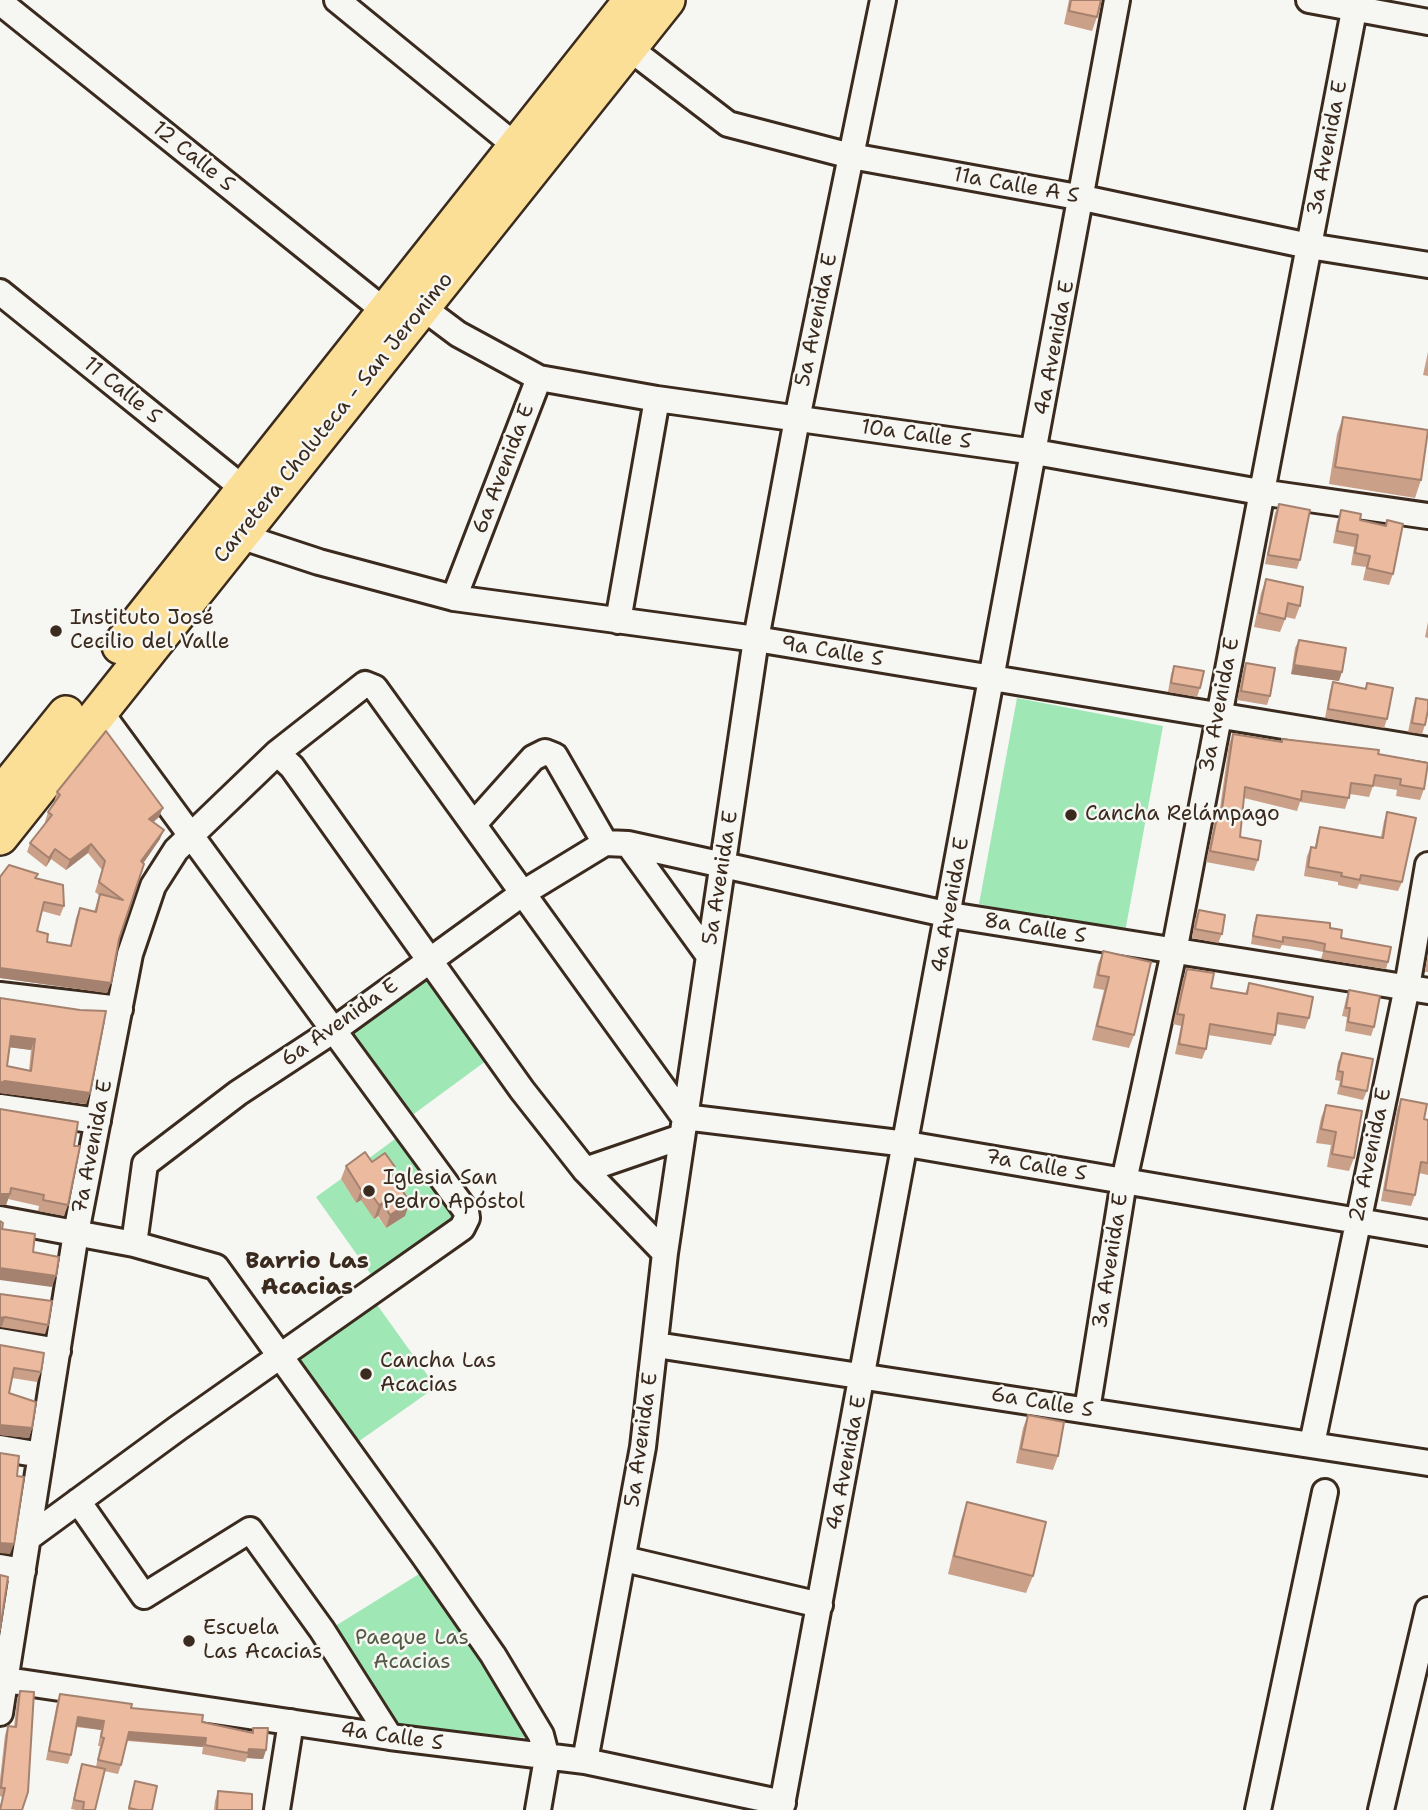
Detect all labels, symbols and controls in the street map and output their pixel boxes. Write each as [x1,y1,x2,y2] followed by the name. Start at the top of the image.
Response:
[1303,78,1353,218] street label: 3a Avenida E
[147,116,239,198] street label: 12 Calle S
[951,163,1081,209] street label: 11a Calle A S
[791,251,843,389] street label: 5a Avenida E
[209,268,459,568] street label: Carretera Choluteca - San Jeronimo
[1030,278,1080,418] street label: 4a Avenida E
[78,352,166,430] street label: 11 Calle S
[468,400,540,538] street label: 6a Avenida E
[859,415,973,455] street label: 10a Calle S
[70,606,230,656] place label: Instituto José Cecilio del Valle
[48,623,64,639] marker: Instituto José Cecilio del Valle
[779,631,885,673] street label: 9a Calle S
[1195,635,1245,775] street label: 3a Avenida E
[1085,802,1280,828] place label: Cancha Relámpago
[1063,807,1079,823] marker: Cancha Relámpago
[698,809,744,947] street label: 5a Avenida E
[927,835,975,975] street label: 4a Avenida E
[982,908,1088,950] street label: 8a Calle S
[277,973,403,1073] street label: 6a Avenida E
[68,1078,118,1216] street label: 7a Avenida E
[1344,1086,1398,1224] street label: 2a Avenida E
[983,1145,1089,1187] street label: 7a Calle S
[383,1166,525,1216] place label: Iglesia San Pedro Apóstol
[361,1183,377,1199] marker: Iglesia San Pedro Apóstol
[1088,1191,1134,1331] street label: 3a Avenida E
[245,1248,369,1302] district label: Barrio Las Acacias
[380,1349,496,1399] place label: Cancha Las Acacias
[358,1366,374,1382] marker: Cancha Las Acacias
[620,1371,664,1509] street label: 5a Avenida E
[989,1382,1095,1424] street label: 6a Calle S
[822,1393,872,1533] street label: 4a Avenida E
[203,1616,322,1666] place label: Escuela Las Acacias
[355,1626,469,1676] park label: Paeque Las Acacias
[181,1633,197,1649] marker: Escuela Las Acacias
[339,1717,445,1757] street label: 4a Calle S

